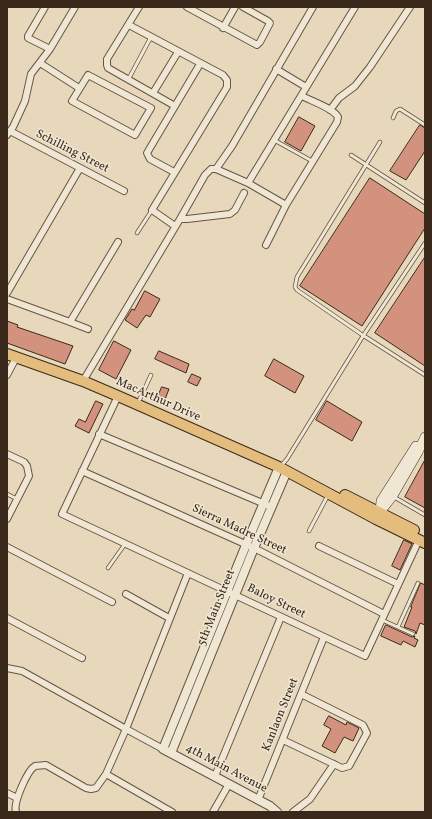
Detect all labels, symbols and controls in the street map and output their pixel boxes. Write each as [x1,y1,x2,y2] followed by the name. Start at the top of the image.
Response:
[33,127,111,177] street label: Schilling Street
[114,375,202,425] street label: MacArthur Drive
[189,502,289,558] street label: Sierra Madre Street
[195,568,239,648] street label: 5th Main Street
[244,582,308,622] street label: Baloy Street
[260,676,302,754] street label: Kanlaon Street
[183,741,269,797] street label: 4th Main Avenue

